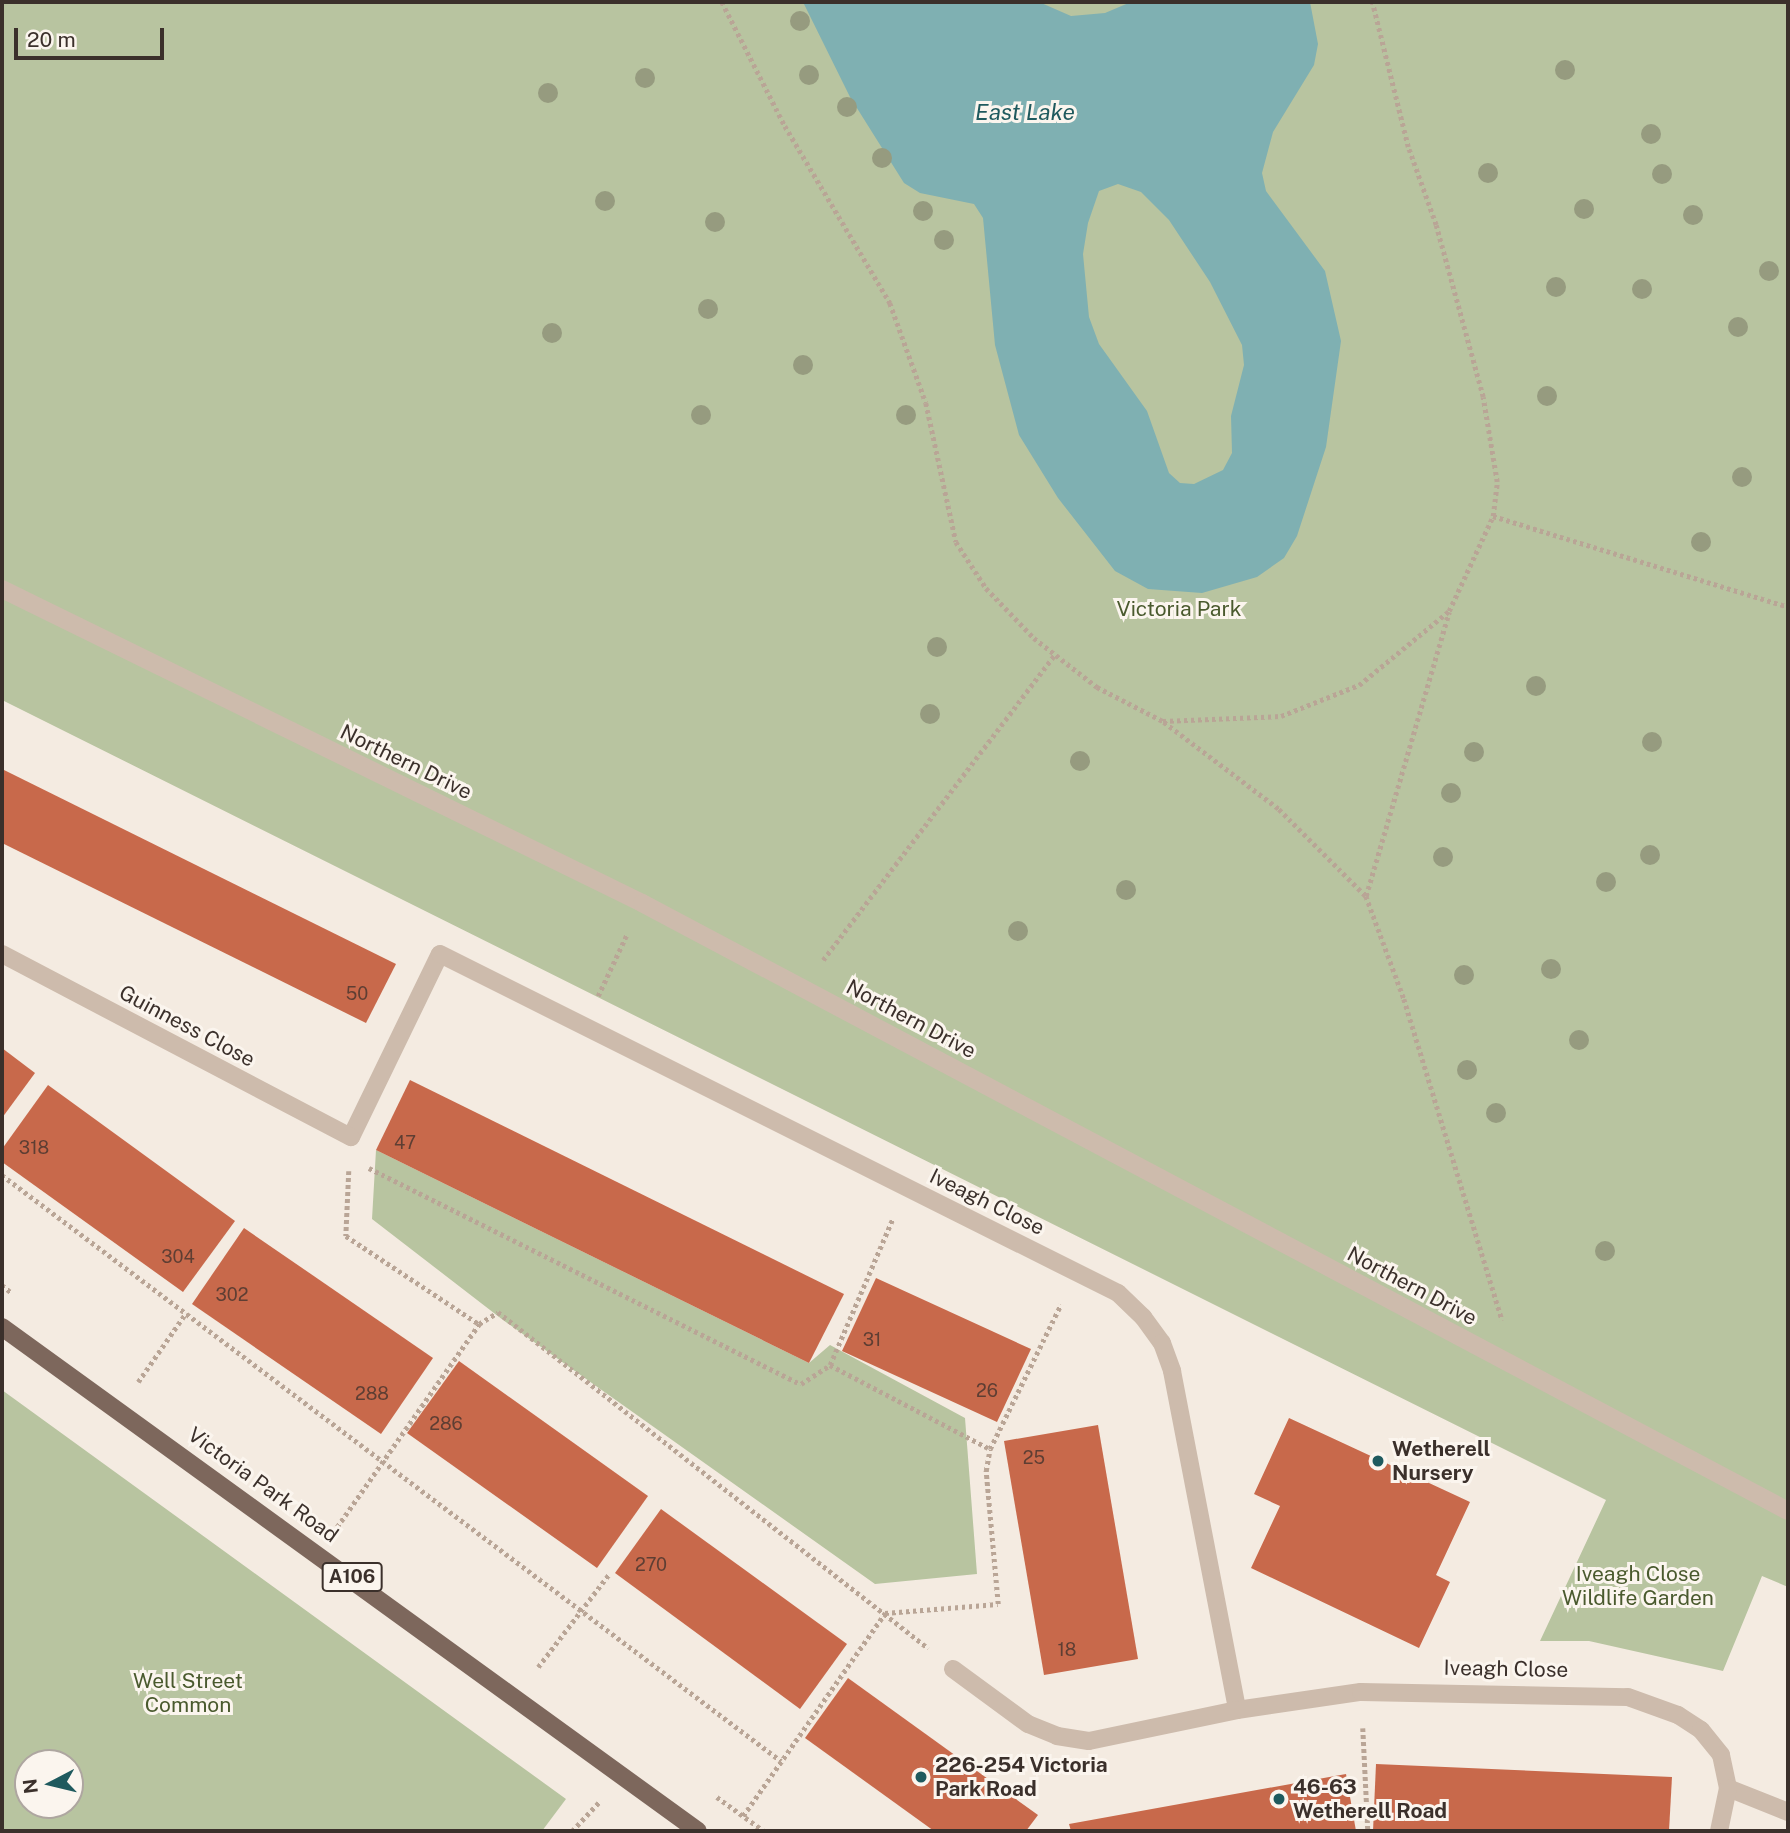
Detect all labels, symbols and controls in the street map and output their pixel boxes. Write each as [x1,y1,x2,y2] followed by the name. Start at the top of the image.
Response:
[18,14,168,58] scale bar
[27,27,76,52] text: 20 m
[975,98,1075,126] water label: East Lake
[1117,596,1241,622] park label: Victoria Park
[336,719,476,805] street label: Northern Drive
[842,974,980,1064] street label: Northern Drive
[115,980,259,1072] street label: Guinness Close
[346,983,368,1005] house number: 50
[394,1132,416,1154] house number: 47
[19,1137,49,1159] house number: 318
[925,1163,1049,1241] street label: Iveagh Close
[1343,1241,1481,1331] street label: Northern Drive
[161,1246,195,1268] house number: 304
[216,1284,248,1306] house number: 302
[863,1329,881,1351] house number: 31
[976,1380,998,1402] house number: 26
[355,1383,389,1405] house number: 288
[429,1413,463,1435] house number: 286
[183,1422,343,1548] street label: Victoria Park Road
[1392,1436,1490,1486] place label: Wetherell Nursery
[1023,1447,1045,1469] house number: 25
[1370,1453,1386,1469] marker: Wetherell Nursery
[635,1554,667,1576] house number: 270
[1562,1561,1714,1611] park label: Iveagh Close Wildlife Garden
[320,1562,384,1592] road number: A106
[1058,1639,1076,1661] house number: 18
[1443,1655,1569,1683] street label: Iveagh Close
[133,1668,243,1718] park label: Well Street Common
[14,1749,84,1819] north arrow
[935,1752,1108,1802] place label: 226-254 Victoria Park Road
[913,1769,929,1785] marker: 226-254 Victoria Park Road
[1293,1774,1447,1824] place label: 46-63 Wetherell Road
[18,1778,42,1795] text: N
[1271,1791,1287,1807] marker: 46-63 Wetherell Road

